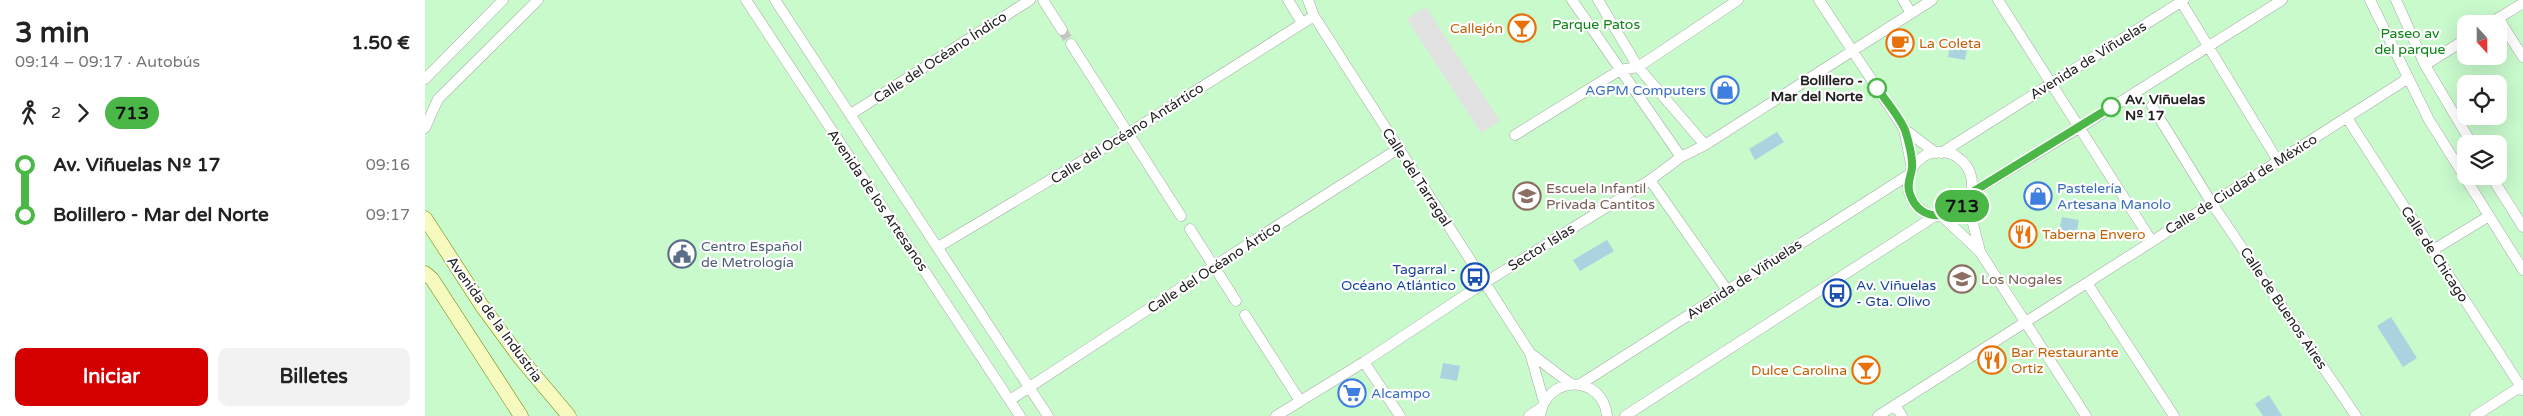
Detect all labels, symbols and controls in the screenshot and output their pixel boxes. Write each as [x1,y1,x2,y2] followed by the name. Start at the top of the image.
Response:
[870,8,1010,107] street label: Calle del Océano Índico
[1507,13,1537,43] bar icon: Callejón
[2457,15,2507,65] north arrow
[2457,15,2507,185] map controls
[15,16,90,50] text: 3 min
[1552,16,1640,33] park label: Parque Patos
[2027,18,2150,103] street label: Avenida de Viñuelas
[1450,20,1503,37] place label: Callejón
[2374,25,2446,58] park label: Paseo av del parque
[1885,28,1915,58] cafe icon: La Coleta
[351,32,410,54] text: 1.50 €
[1919,35,1981,52] place label: La Coleta
[15,52,200,72] text: 09:14 – 09:17 · Autobús
[1771,72,1863,105] place label: Bolillero - Mar del Norte
[1710,75,1740,105] shop icon: AGPM Computers
[2457,75,2507,125] button: locate
[1867,78,1887,98] marker: Bolillero - Mar del Norte
[1048,79,1207,188] street label: Calle del Océano Antártico
[1585,82,1706,99] place label: AGPM Computers
[2125,91,2205,124] place label: Av. Viñuelas Nº 17
[2101,97,2121,117] marker: Av. Viñuelas Nº 17
[15,99,43,127] icon: walk
[69,99,97,127] icon: forward
[115,102,149,124] text: 713
[51,103,61,123] text: 2
[1378,125,1455,230] street label: Calle del Tarragal
[824,126,932,275] street label: Avenida de los Artesanos
[2162,131,2320,238] street label: Calle de Ciudad de México
[2457,135,2507,185] button: layers
[53,154,221,176] text: Av. Viñuelas Nº 17
[366,155,410,175] text: 09:16
[1546,180,1655,213] place label: Escuela Infantil Privada Cantitos
[2057,180,2171,213] place label: Pastelería Artesana Manolo
[1512,181,1542,211] school or university icon: Escuela Infantil Privada Cantitos
[2023,181,2053,211] shop icon: Pastelería Artesana Manolo
[1933,190,1991,222] line badge: 713
[1945,195,1979,217] text: 713
[2397,203,2472,305] street label: Calle de Chicago
[53,204,269,226] text: Bolillero - Mar del Norte
[366,205,410,225] text: 09:17
[1144,218,1284,317] street label: Calle del Océano Ártico
[2008,219,2038,249] restaurant icon: Taberna Envero
[1505,220,1578,275] street label: Sector Islas
[2042,226,2146,243] place label: Taberna Envero
[1683,236,1805,323] street label: Avenida de Viñuelas
[701,238,802,271] place label: Centro Español de Metrología
[667,239,697,269] public building icon: Centro Español de Metrología
[2236,244,2331,373] street label: Calle de Buenos Aires
[443,253,546,386] street label: Avenida de la Industria
[1341,261,1456,294] place label: Tagarral - Océano Atlántico
[1460,262,1490,292] bus stop icon: Tagarral - Océano Atlántico
[1947,264,1977,294] school or university icon: Los Nogales
[1981,271,2063,288] place label: Los Nogales
[1856,277,1936,310] place label: Av. Viñuelas - Gta. Olivo
[1822,278,1852,308] bus stop icon: Av. Viñuelas - Gta. Olivo
[2011,344,2119,377] place label: Bar Restaurante Ortiz
[1977,345,2007,375] restaurant icon: Bar Restaurante Ortiz
[15,348,208,406] button: Iniciar
[218,348,410,406] button: Billetes
[1851,355,1881,385] bar icon: Dulce Carolina
[1751,362,1847,379] place label: Dulce Carolina
[1337,378,1367,408] supermarket icon: Alcampo
[1371,385,1430,402] place label: Alcampo

